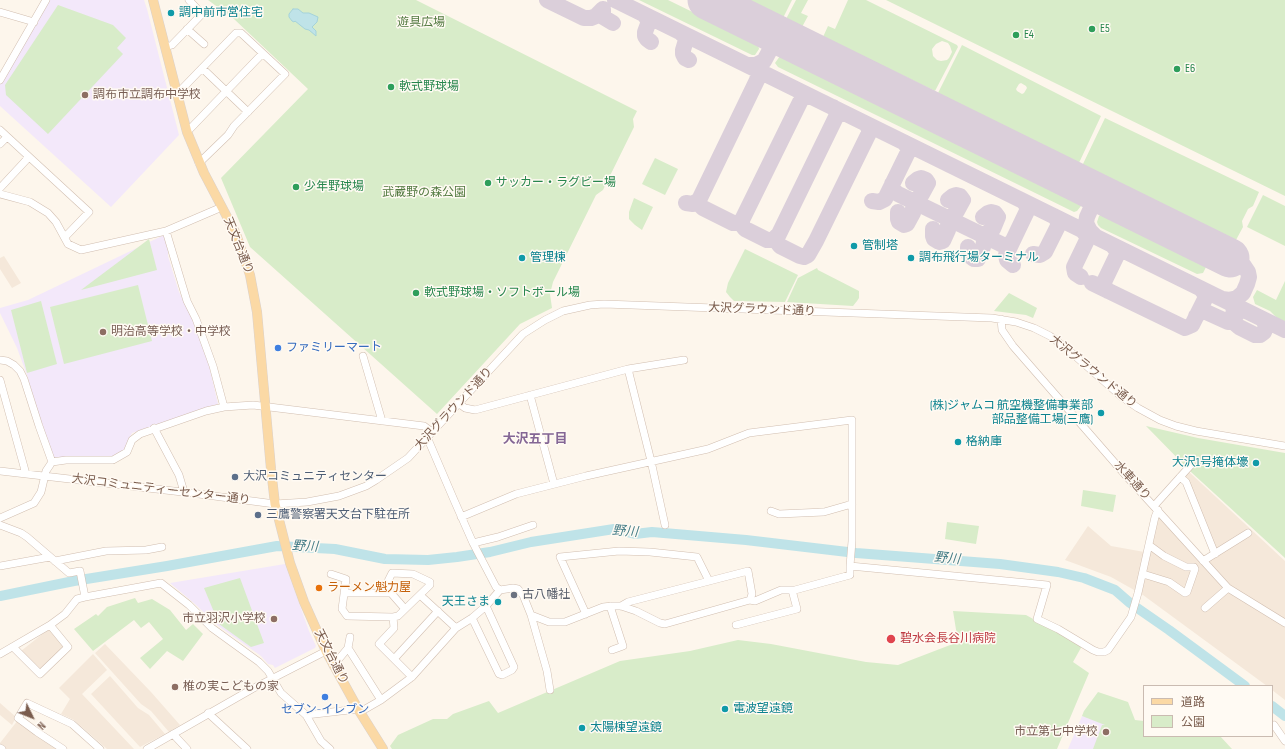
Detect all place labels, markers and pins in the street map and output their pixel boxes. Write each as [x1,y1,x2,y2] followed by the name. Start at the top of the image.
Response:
[179,6,263,20] place label: 調中前市営住宅
[166,8,176,18] marker: 調中前市営住宅
[1100,22,1110,36] place label: E5
[1087,24,1097,34] marker: E5
[1024,28,1034,42] place label: E4
[1011,30,1021,40] marker: E4
[1185,62,1195,76] place label: E6
[1172,64,1182,74] marker: E6
[399,80,459,94] place label: 軟式野球場
[386,82,396,92] marker: 軟式野球場
[93,88,201,102] place label: 調布市立調布中学校
[80,90,90,100] marker: 調布市立調布中学校
[496,176,616,190] place label: サッカー・ラグビー場
[483,178,493,188] marker: サッカー・ラグビー場
[304,180,364,194] place label: 少年野球場
[291,182,301,192] marker: 少年野球場
[862,239,898,253] place label: 管制塔
[849,241,859,251] marker: 管制塔
[530,251,566,265] place label: 管理棟
[919,251,1039,265] place label: 調布飛行場ターミナル
[517,253,527,263] marker: 管理棟
[906,253,916,263] marker: 調布飛行場ターミナル
[424,286,580,300] place label: 軟式野球場・ソフトボール場
[411,288,421,298] marker: 軟式野球場・ソフトボール場
[111,325,231,339] place label: 明治高等学校・中学校
[98,327,108,337] marker: 明治高等学校・中学校
[286,341,382,355] place label: ファミリーマート
[273,343,283,353] marker: ファミリーマート
[930,399,1093,427] place label: (株)ジャムコ 航空機整備事業部 部品整備工場(三鷹)
[1096,408,1106,418] marker: (株)ジャムコ 航空機整備事業部 部品整備工場(三鷹)
[966,435,1002,449] place label: 格納庫
[953,437,963,447] marker: 格納庫
[1172,456,1248,470] place label: 大沢1号掩体壕
[1251,458,1261,468] marker: 大沢1号掩体壕
[243,470,387,484] place label: 大沢コミュニティセンター
[230,472,240,482] marker: 大沢コミュニティセンター
[266,508,410,522] place label: 三鷹警察署天文台下駐在所
[253,510,263,520] marker: 三鷹警察署天文台下駐在所
[327,581,411,595] place label: ラーメン魁力屋
[314,583,324,593] marker: ラーメン魁力屋
[522,588,570,602] place label: 古八幡社
[509,590,519,600] marker: 古八幡社
[442,595,490,609] place label: 天王さま
[493,597,503,607] marker: 天王さま
[182,612,266,626] place label: 市立羽沢小学校
[269,614,279,624] marker: 市立羽沢小学校
[900,632,996,646] place label: 碧水会長谷川病院
[885,633,897,645] marker: 碧水会長谷川病院
[183,680,279,694] place label: 椎の実こどもの家
[170,682,180,692] marker: 椎の実こどもの家
[320,692,330,702] marker: セブン-イレブン
[733,702,793,716] place label: 電波望遠鏡
[281,703,369,717] place label: セブン-イレブン
[720,704,730,714] marker: 電波望遠鏡
[590,721,662,735] place label: 太陽棟望遠鏡
[577,723,587,733] marker: 太陽棟望遠鏡
[1014,725,1098,739] place label: 市立第七中学校
[1101,727,1111,737] marker: 市立第七中学校

